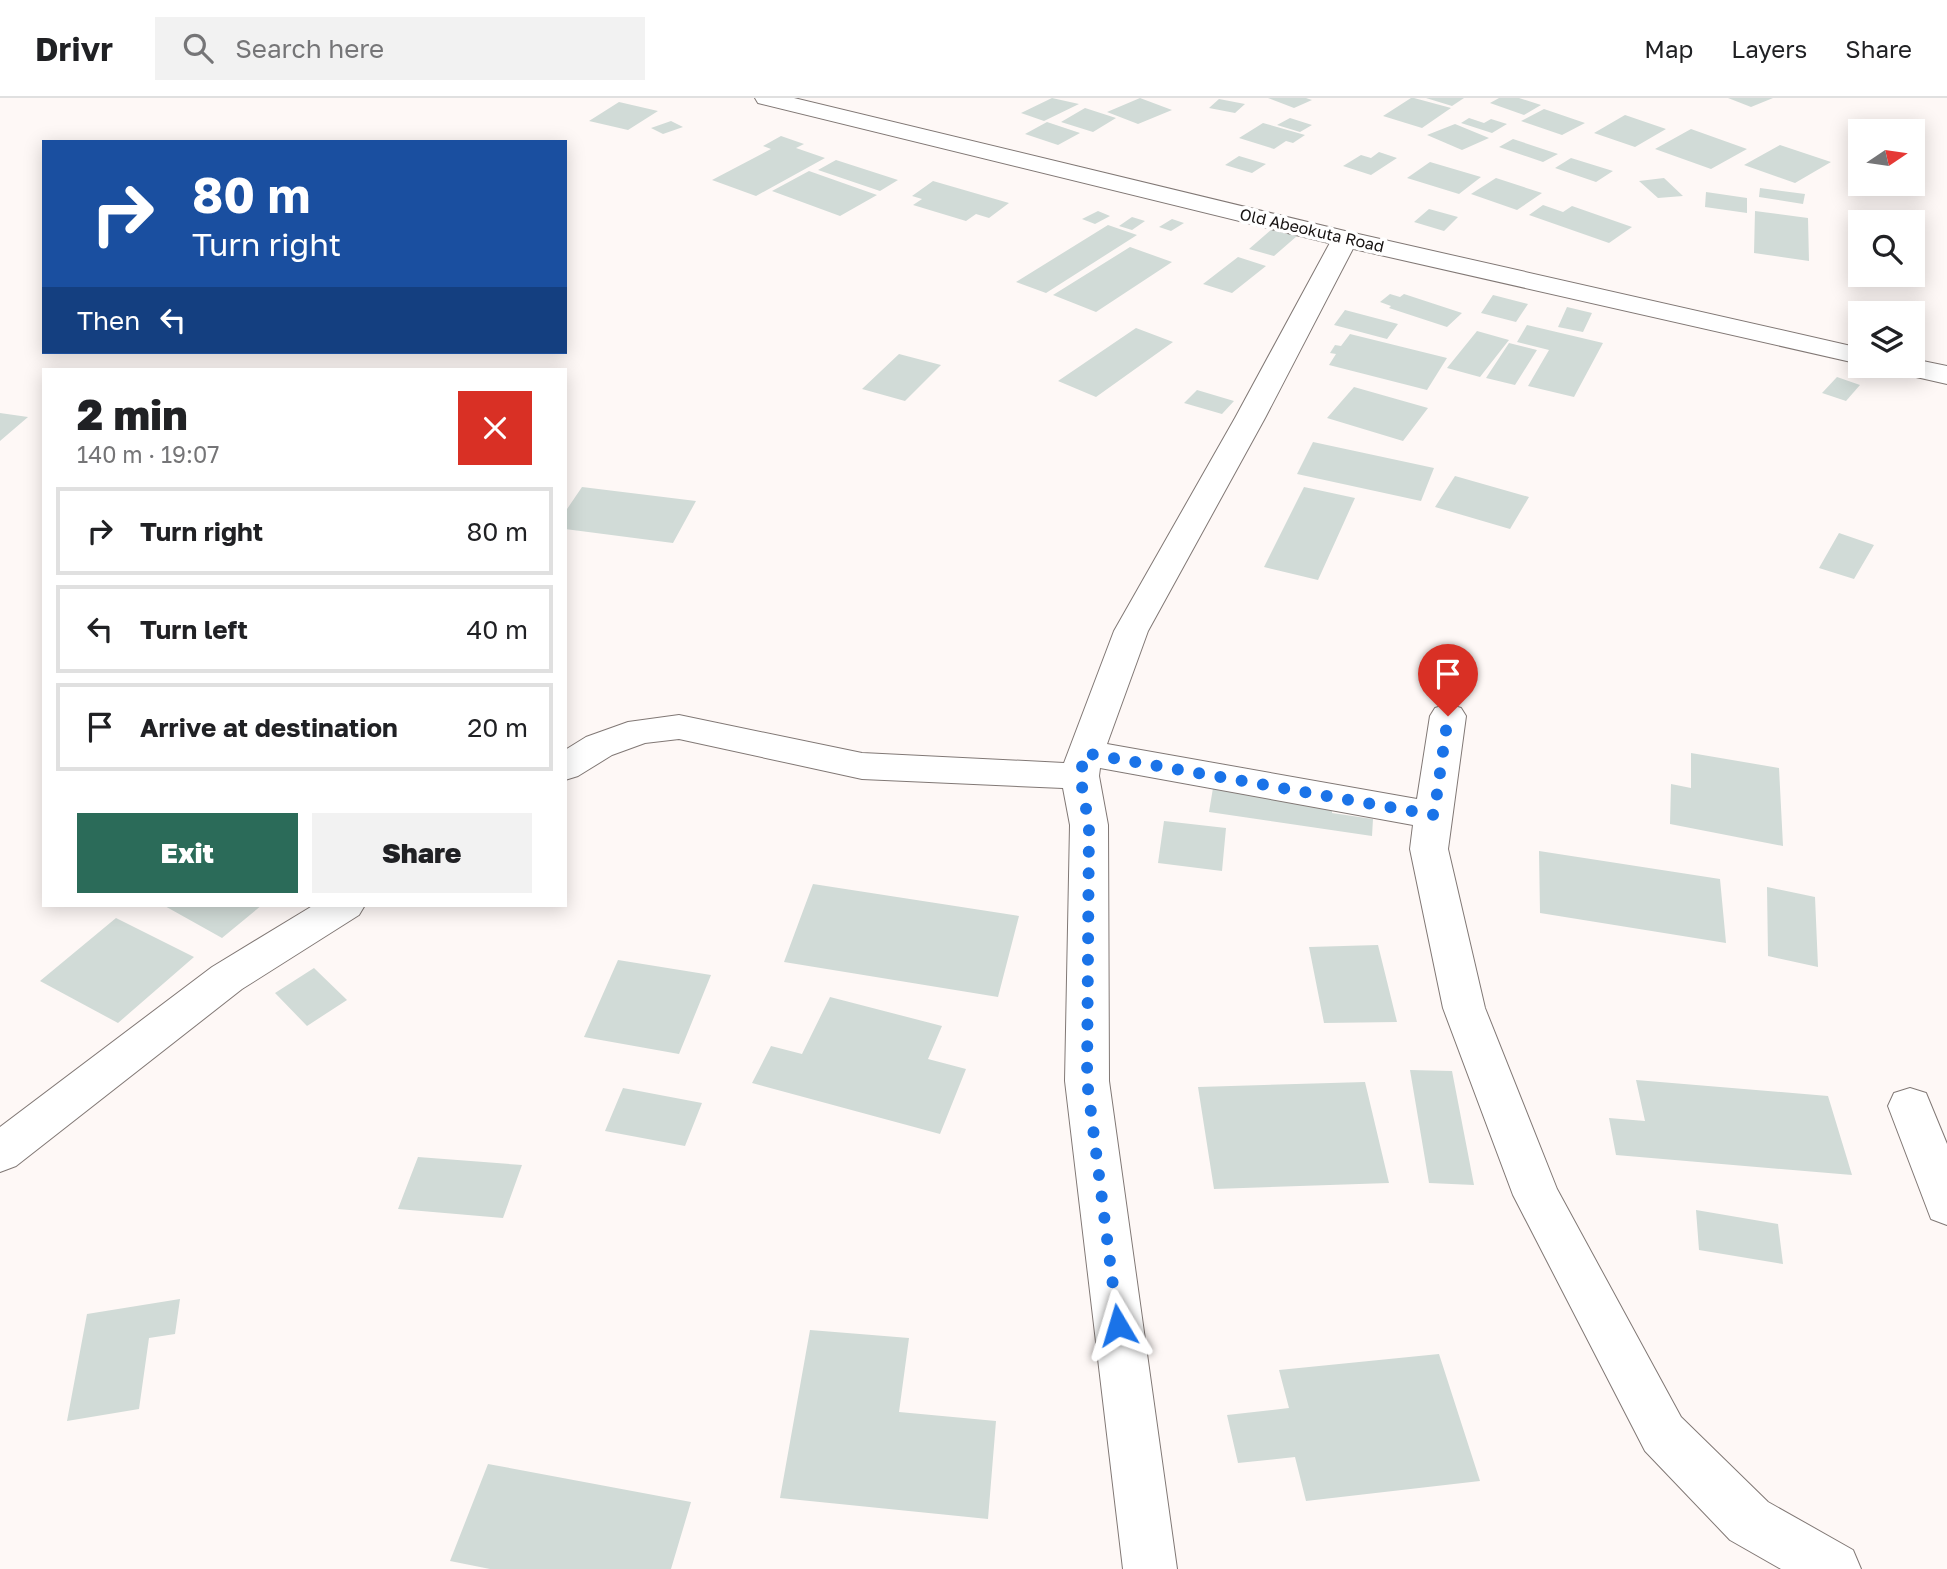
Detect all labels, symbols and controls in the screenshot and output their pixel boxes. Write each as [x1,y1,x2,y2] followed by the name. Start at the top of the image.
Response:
[155,17,645,80] search box
[35,29,113,68] text: Drivr
[179,29,217,67] icon: search
[235,33,384,64] text: Search here
[1644,34,1693,63] text: Map
[1731,34,1807,63] text: Layers
[1845,34,1912,63] text: Share
[1848,119,1925,196] north arrow
[1848,119,1925,378] map controls
[192,165,310,224] text: 80 m
[77,168,168,259] icon: right
[1238,204,1386,256] street label: Old Abeokuta Road
[1848,210,1925,287] button: search
[192,225,341,263] text: Turn right
[154,301,192,339] icon: left
[1848,301,1925,378] button: layers
[77,305,140,336] text: Then
[77,389,188,439] text: 2 min
[458,391,532,465] button: close
[77,440,219,468] text: 140 m · 19:07
[81,512,119,550] icon: right
[140,516,263,547] text: Turn right
[467,516,528,547] text: 80 m
[81,610,119,648] icon: left
[140,614,248,645] text: Turn left
[467,614,528,645] text: 40 m
[1418,644,1478,716] pin
[1429,655,1467,693] icon: arrive
[81,708,119,746] icon: arrive
[140,712,398,743] text: Arrive at destination
[467,712,528,743] text: 20 m
[77,813,298,893] button: Exit
[312,813,532,893] button: Share
[1081,1288,1155,1362] position arrow

